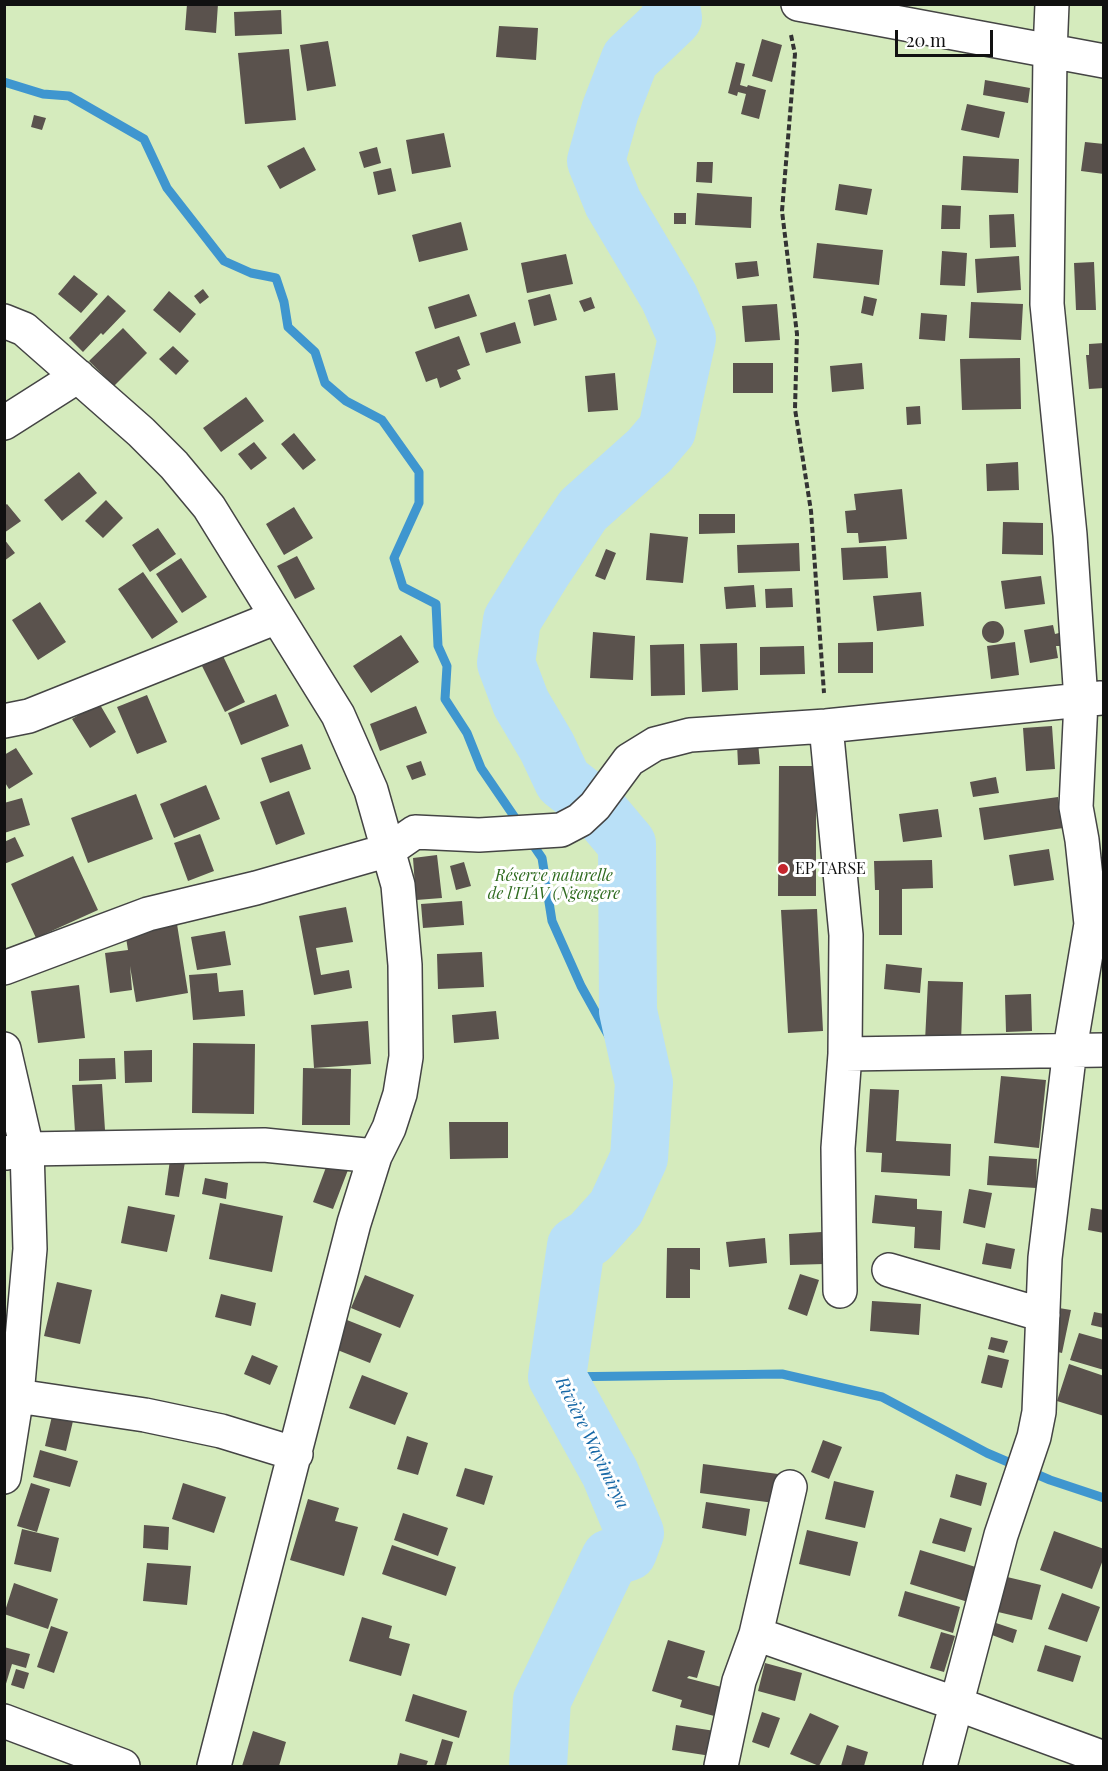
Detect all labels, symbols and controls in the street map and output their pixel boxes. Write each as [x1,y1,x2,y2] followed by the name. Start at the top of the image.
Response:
[898,18,996,56] scale bar
[906,28,946,52] text: 20 m
[795,859,866,879] place label: EP TARSE
[776,862,790,876] marker: EP TARSE
[488,866,620,904] park label: Réserve naturelle de l'ITAV (Ngengere
[551,1373,633,1513] water label: Rivière Wayimirya

